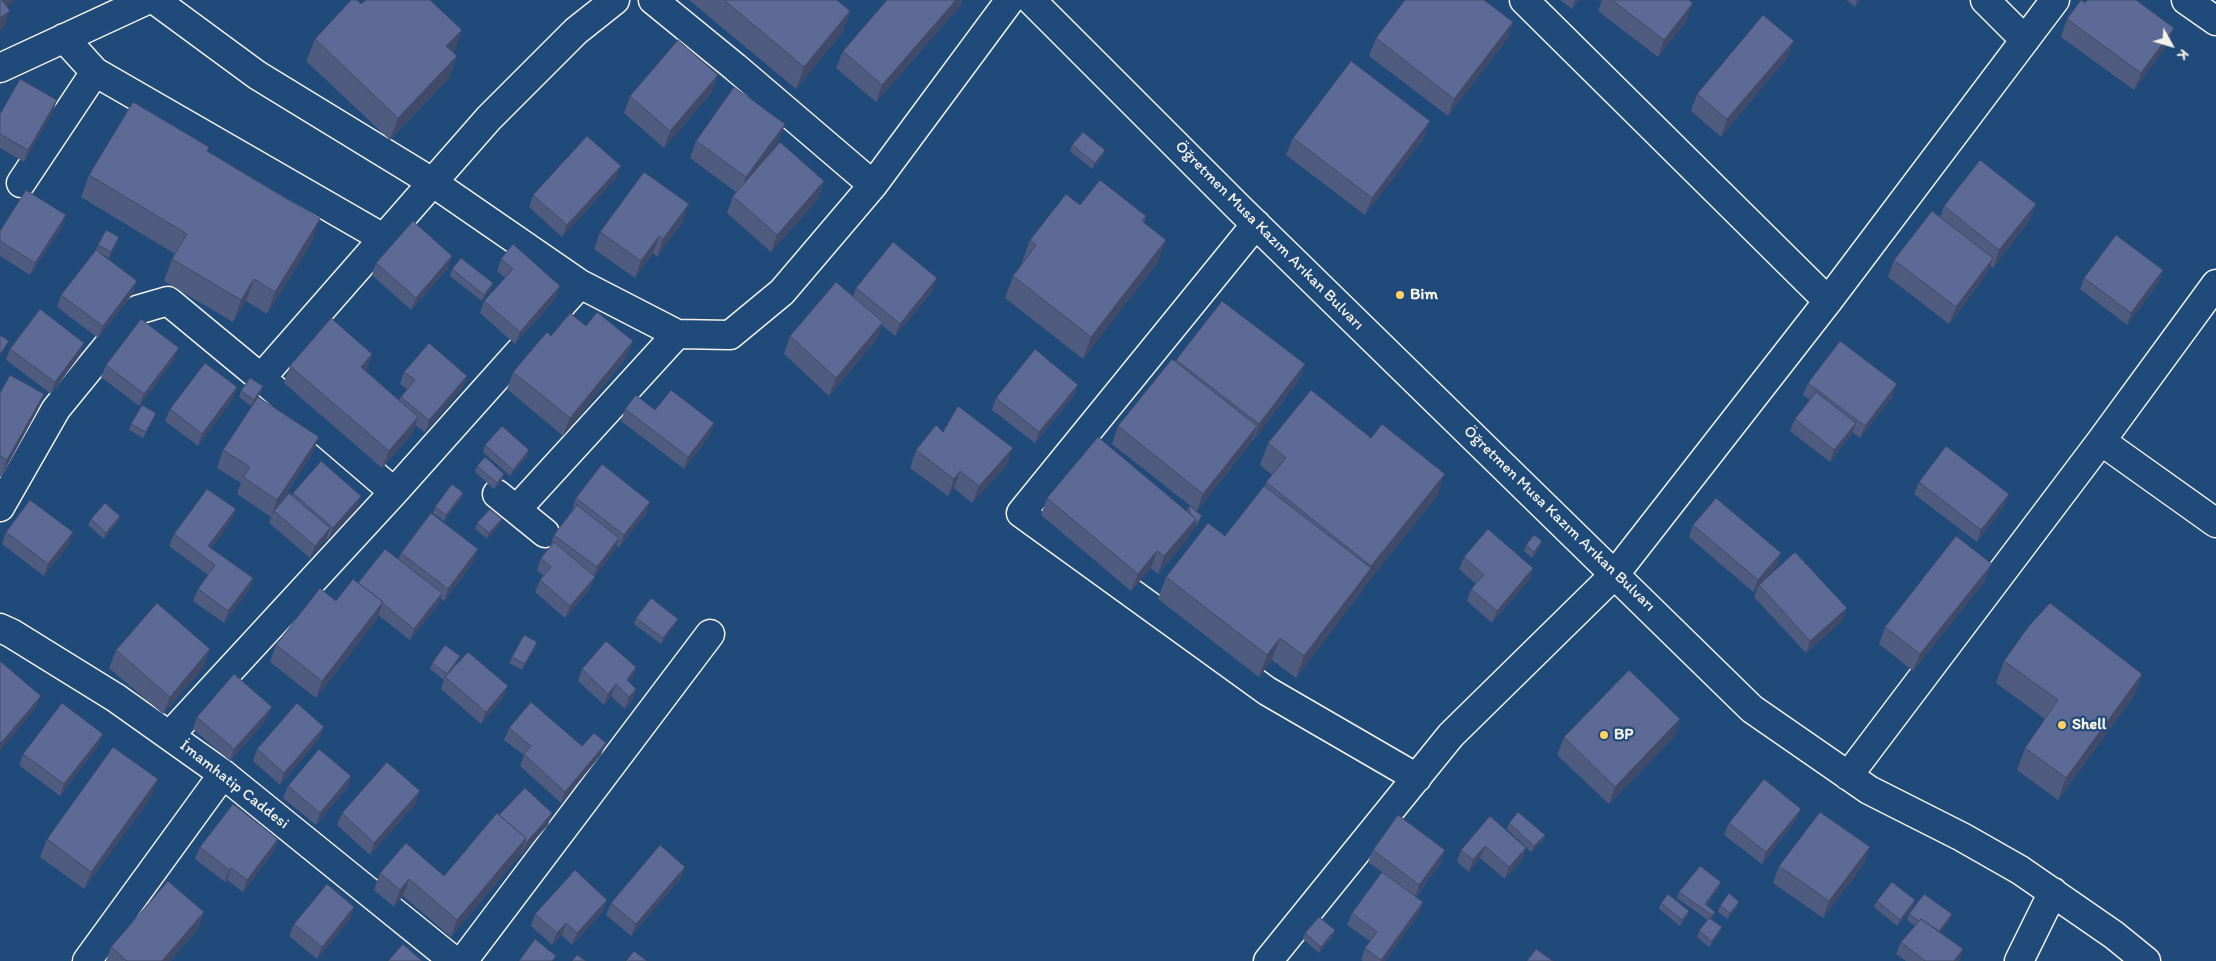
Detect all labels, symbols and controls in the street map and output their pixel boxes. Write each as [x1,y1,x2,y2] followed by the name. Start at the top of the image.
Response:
[2146,20,2196,70] north arrow
[2174,46,2192,64] text: K
[1170,137,1368,335] street label: Öğretmen Musa Kazım Arıkan Bulvarı
[1410,285,1438,305] place label: Bim
[1394,289,1406,301] marker: Bim
[1459,422,1659,616] street label: Öğretmen Musa Kazım Arıkan Bulvarı
[2072,715,2106,735] place label: Shell
[2056,719,2068,731] marker: Shell
[1614,725,1633,745] place label: BP
[1598,729,1610,741] marker: BP
[176,736,292,834] street label: İmamhatip Caddesi

